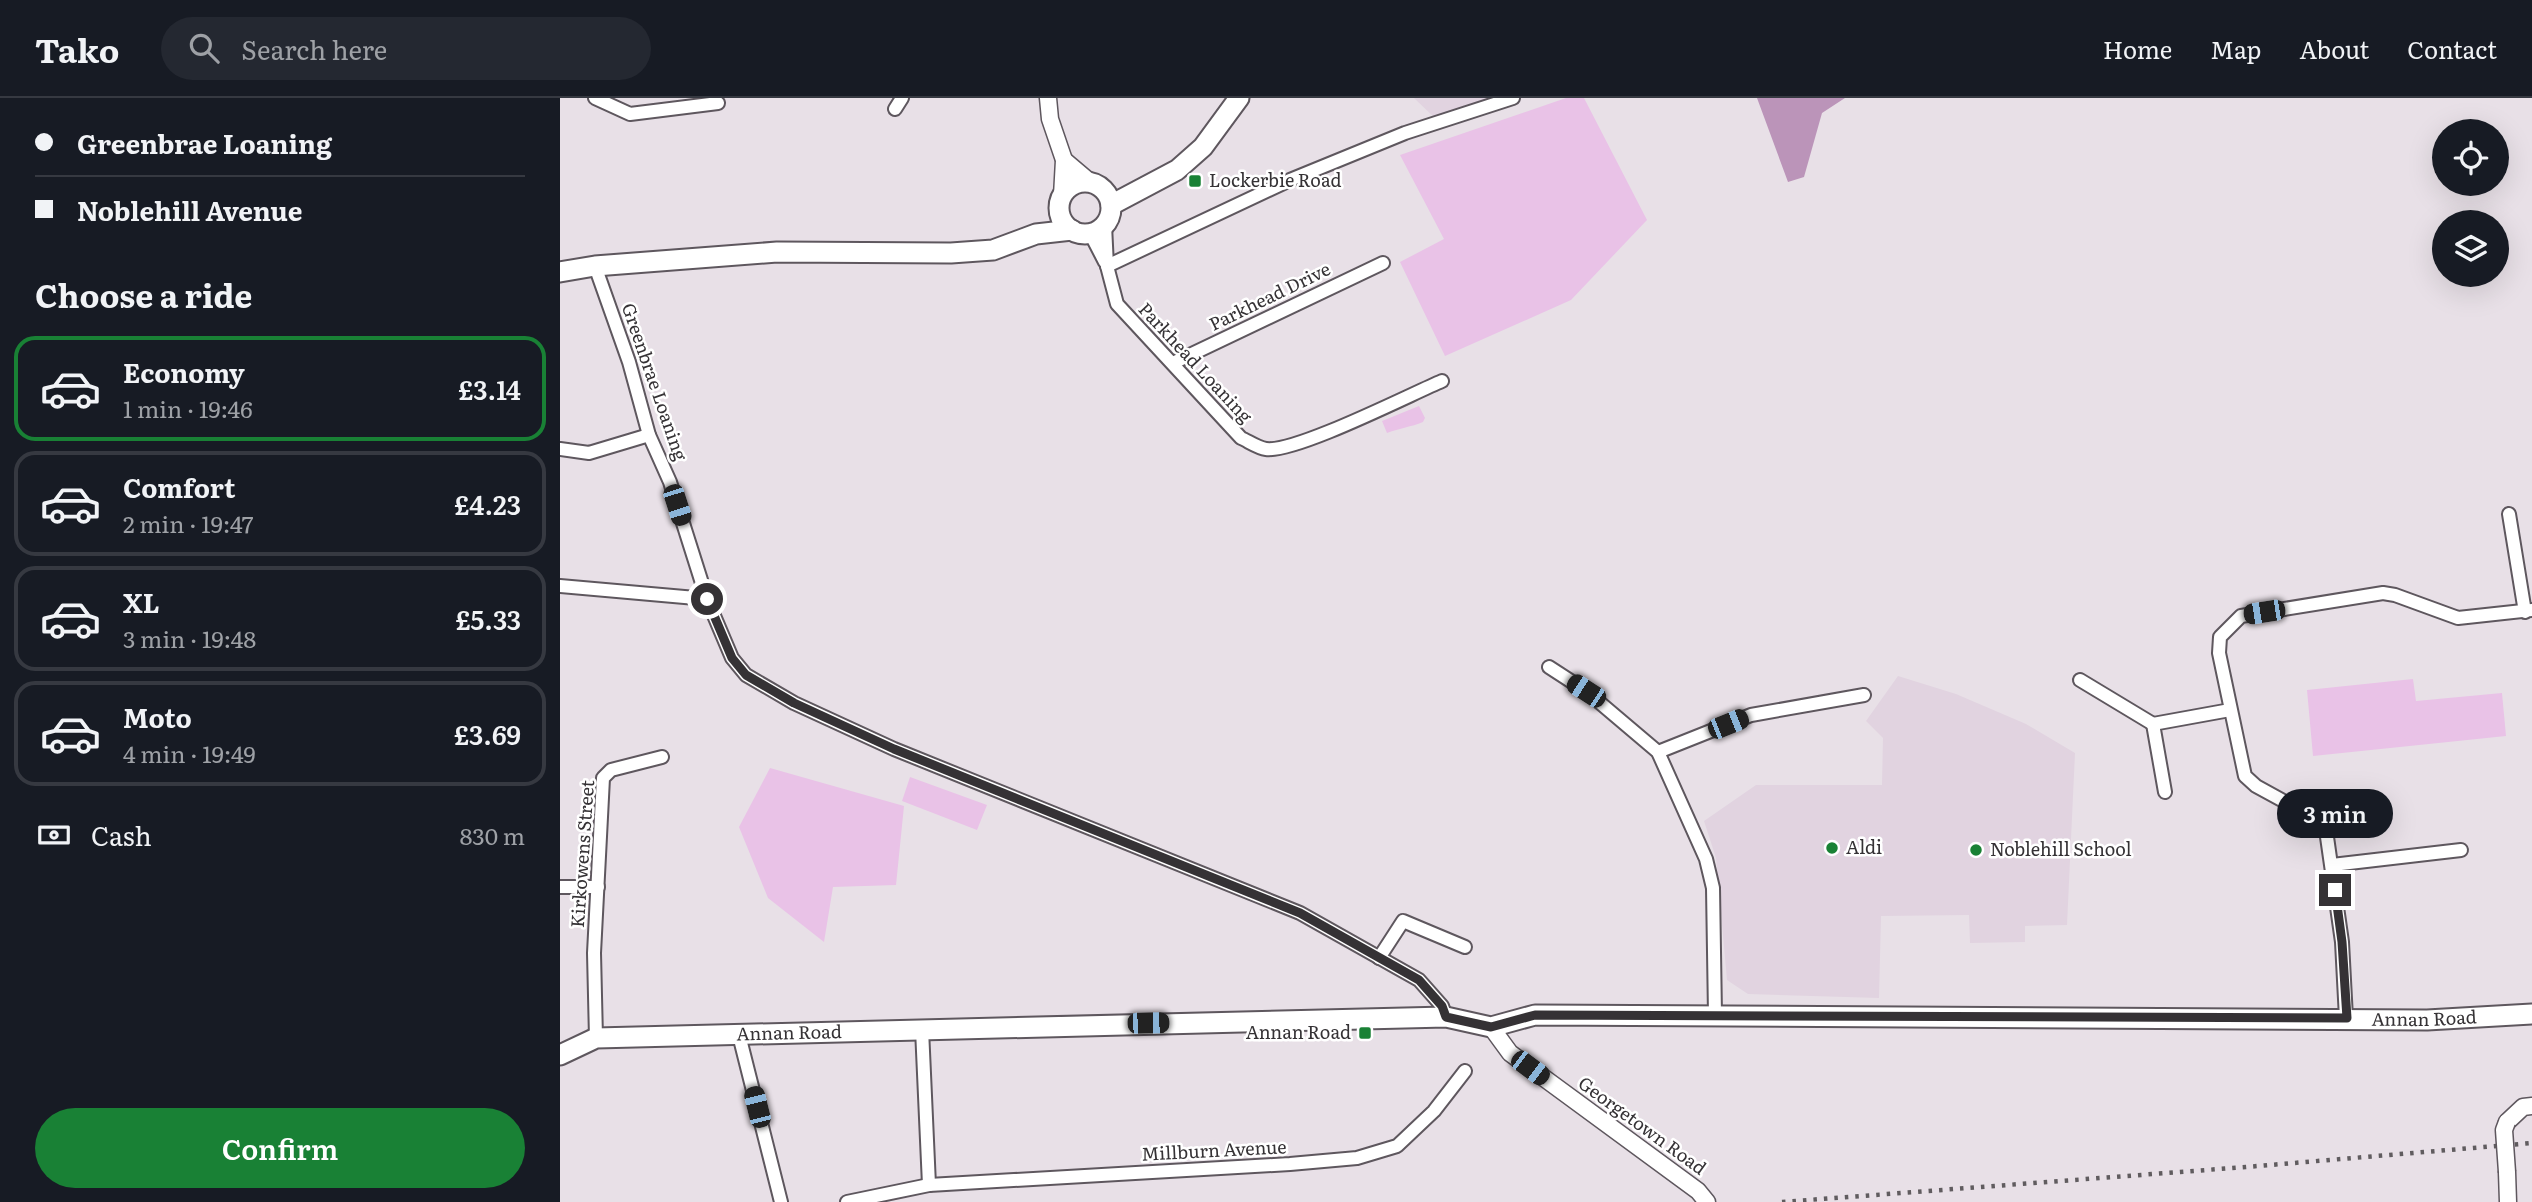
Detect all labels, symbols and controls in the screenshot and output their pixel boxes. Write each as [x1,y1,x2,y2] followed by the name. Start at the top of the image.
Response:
[161,17,651,80] search box
[35,24,119,73] text: Tako
[185,29,223,67] icon: search
[241,29,387,68] text: Search here
[2103,31,2172,66] text: Home
[2210,31,2261,66] text: Map
[2299,31,2369,66] text: About
[2407,31,2497,66] text: Contact
[2432,119,2509,287] map controls
[2432,119,2509,196] button: locate
[77,123,332,162] text: Greenbrae Loaning
[1209,166,1342,193] place label: Lockerbie Road
[1187,173,1203,189] marker: Lockerbie Road
[77,190,302,229] text: Noblehill Avenue
[2432,210,2509,287] button: layers
[1204,255,1335,337] street label: Parkhead Drive
[35,270,252,318] text: Choose a ride
[1133,296,1260,429] street label: Parkhead Loaning
[616,299,695,465] street label: Greenbrae Loaning
[123,352,245,391] text: Economy
[39,357,102,420] icon: car
[458,369,521,408] text: £3.14
[123,391,253,425] text: 1 min · 19:46
[123,467,235,506] text: Comfort
[39,472,102,535] icon: car
[661,482,694,528] car
[454,484,521,523] text: £4.23
[123,506,253,540] text: 2 min · 19:47
[123,582,160,621] text: XL
[691,583,723,615] route start
[39,587,102,650] icon: car
[2242,598,2287,626] car
[456,599,521,638] text: £5.33
[123,621,256,655] text: 3 min · 19:48
[1563,671,1610,711] car
[123,697,192,736] text: Moto
[39,702,102,765] icon: car
[1705,706,1752,742] car
[454,714,521,753] text: £3.69
[123,736,256,770] text: 4 min · 19:49
[563,778,600,929] street label: Kirkowens Street
[2277,788,2393,838] callout: 3 min
[2303,796,2367,830] text: 3 min
[91,815,152,854] text: Cash
[35,816,73,854] icon: cash
[460,818,525,852] text: 830 m
[1846,833,1882,860] place label: Aldi
[1990,835,2132,862] place label: Noblehill School
[1824,840,1840,856] marker: Aldi
[1968,842,1984,858] marker: Noblehill School
[2319,874,2351,906] route end
[2371,1002,2477,1032] street label: Annan Road
[1127,1012,1170,1034] car
[736,1017,842,1047] street label: Annan Road
[1246,1018,1351,1045] place label: Annan Road
[1357,1025,1373,1041] marker: Annan Road
[1507,1047,1554,1089] car
[1573,1069,1713,1181] street label: Georgetown Road
[742,1084,773,1130] car
[35,1108,525,1188] button: Confirm
[1141,1132,1287,1167] street label: Millburn Avenue

